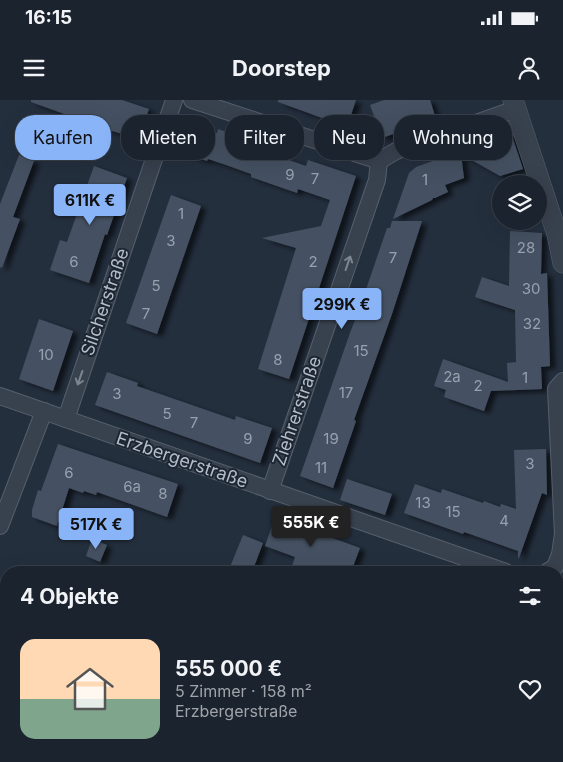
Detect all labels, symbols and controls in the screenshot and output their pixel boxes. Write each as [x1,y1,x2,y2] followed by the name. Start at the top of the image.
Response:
[25,6,72,29] text: 16:15
[20,54,48,82] icon: menu
[515,54,543,82] icon: person
[232,55,331,81] text: Doorstep
[15,115,111,160] chip: Kaufen
[121,115,215,160] chip: Mieten
[225,115,304,160] chip: Filter
[314,115,384,160] chip: Neu
[394,115,512,160] chip: Wohnung
[285,165,295,184] house number: 9
[311,169,319,188] house number: 7
[422,170,428,189] house number: 1
[492,175,547,230] map controls
[492,175,547,230] button: layers
[49,184,131,226] pin: 611K €
[65,190,115,210] text: 611K €
[178,204,184,223] house number: 1
[166,231,176,250] house number: 3
[517,238,535,257] house number: 28
[76,245,133,358] street label: Silcherstraße
[389,248,397,267] house number: 7
[69,252,79,271] house number: 6
[308,252,318,271] house number: 2
[344,256,353,271] one-way arrow
[151,276,161,295] house number: 5
[522,279,540,298] house number: 30
[301,288,383,330] pin: 299K €
[313,294,371,314] text: 299K €
[142,304,150,323] house number: 7
[523,314,541,333] house number: 32
[353,341,369,360] house number: 15
[38,345,54,364] house number: 10
[273,350,283,369] house number: 8
[268,353,325,468] street label: Ziehrerstraße
[443,367,461,386] house number: 2a
[522,368,528,387] house number: 1
[75,370,84,386] one-way arrow
[473,376,483,395] house number: 2
[339,383,353,402] house number: 17
[112,384,122,403] house number: 3
[162,404,172,423] house number: 5
[190,413,198,432] house number: 7
[114,427,251,492] street label: Erzbergerstraße
[243,429,253,448] house number: 9
[323,429,339,448] house number: 19
[525,454,535,473] house number: 3
[315,458,327,477] house number: 11
[64,463,74,482] house number: 6
[123,477,141,496] house number: 6a
[158,484,168,503] house number: 8
[415,493,431,512] house number: 13
[445,502,461,521] house number: 15
[270,506,352,548] pin: 555K €
[55,508,137,550] pin: 517K €
[499,511,509,530] house number: 4
[283,512,339,532] text: 555K €
[70,514,122,534] text: 517K €
[516,582,544,610] icon: filters
[20,584,119,609] text: 4 Objekte
[175,656,282,681] text: 555 000 €
[60,659,120,719] icon: home
[516,675,544,703] icon: heart
[175,681,312,701] text: 5 Zimmer · 158 m²
[175,701,297,721] text: Erzbergerstraße

